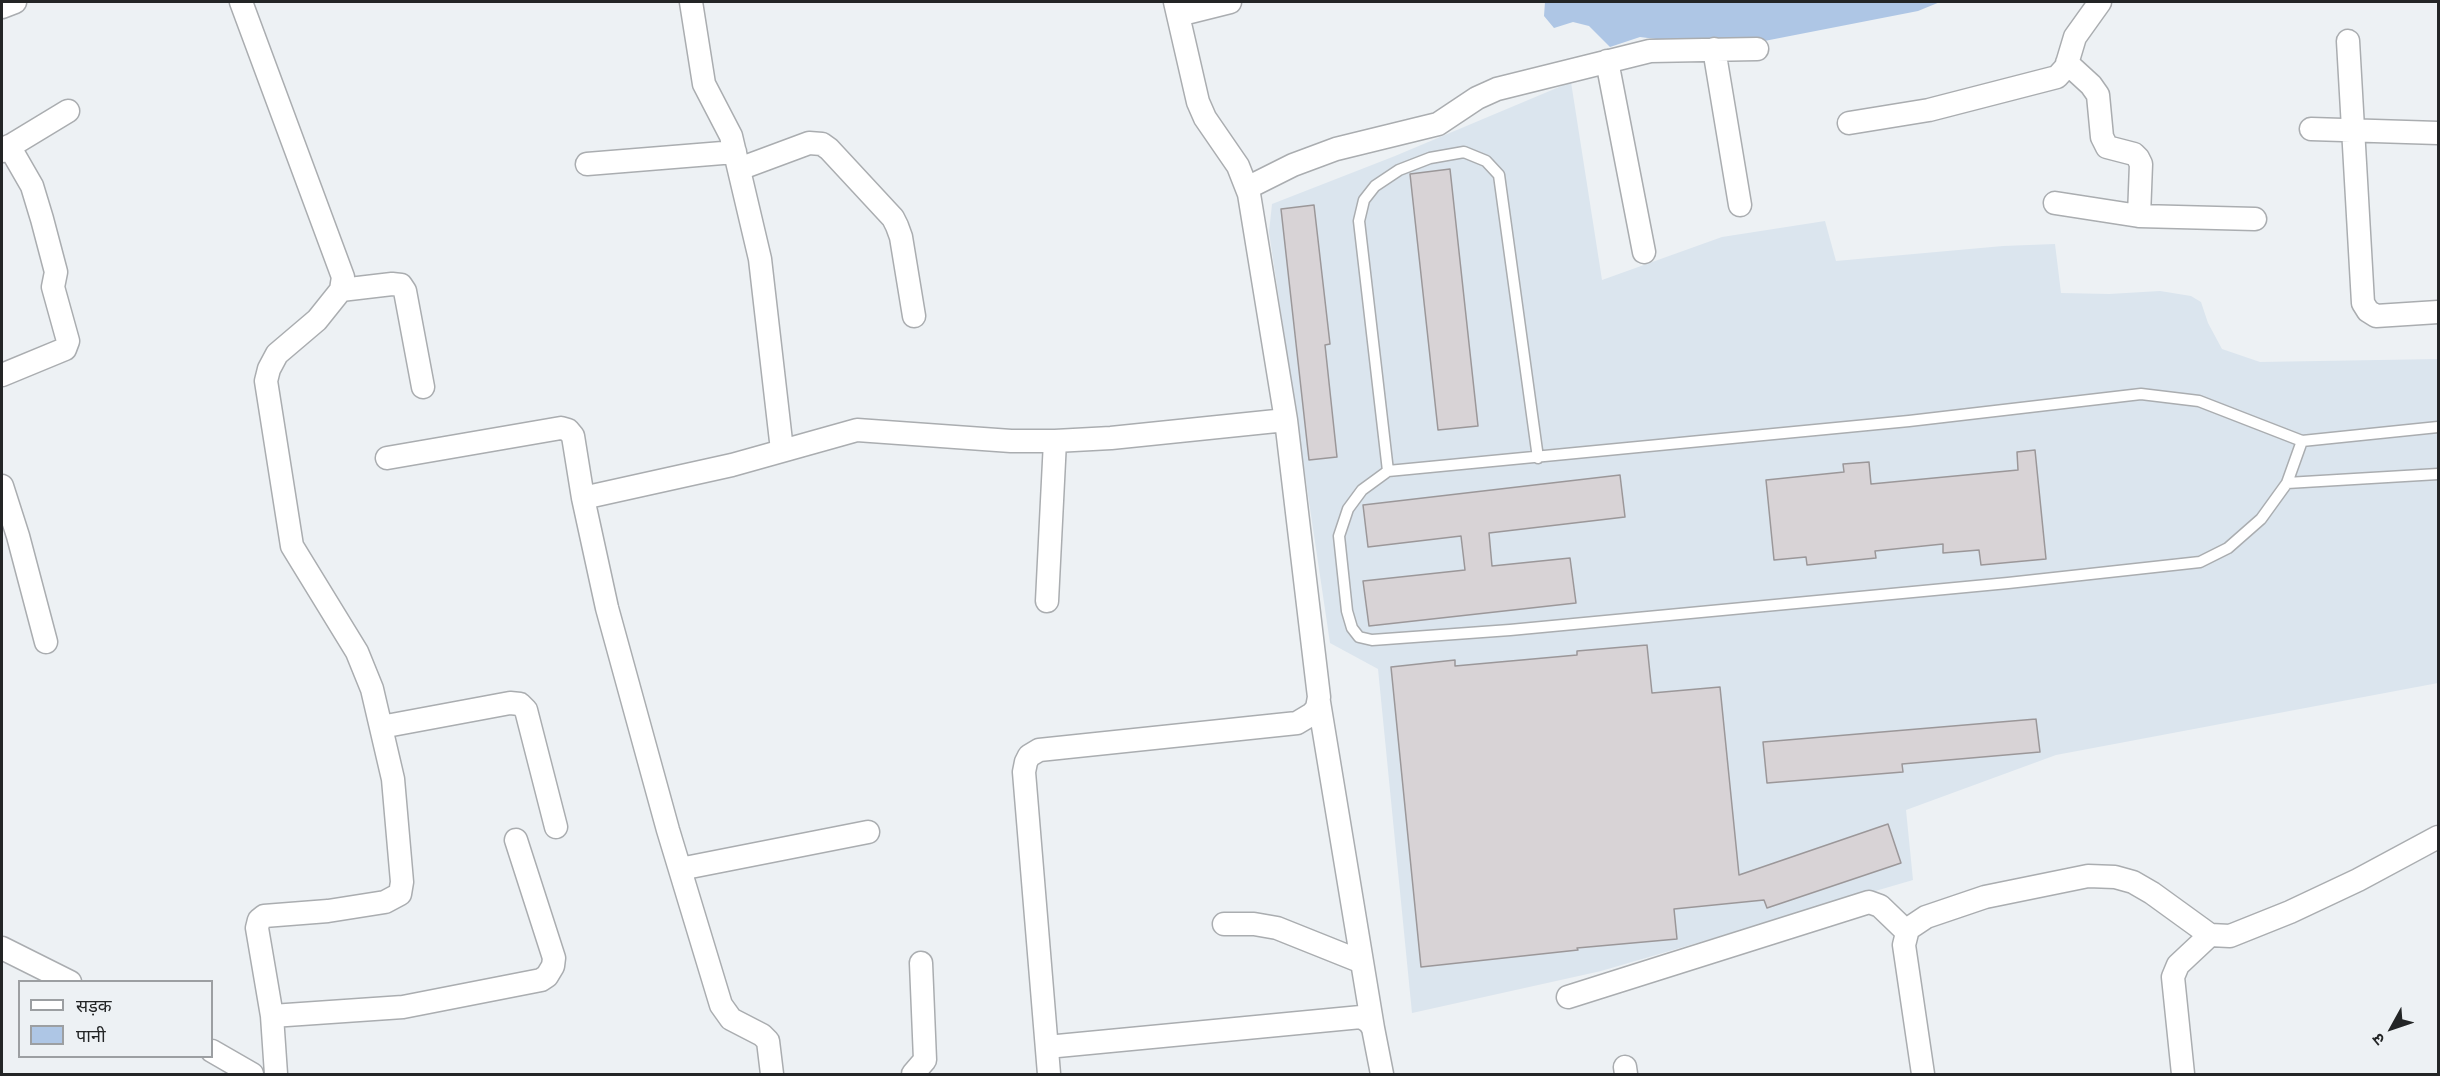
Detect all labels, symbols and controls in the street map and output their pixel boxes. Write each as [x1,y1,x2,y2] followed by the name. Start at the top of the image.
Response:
[18,980,213,1058] legend
[76,993,112,1017] text: सड़क
[2362,998,2422,1058] north arrow
[76,1023,106,1047] text: पानी
[2367,1029,2390,1050] text: उ

